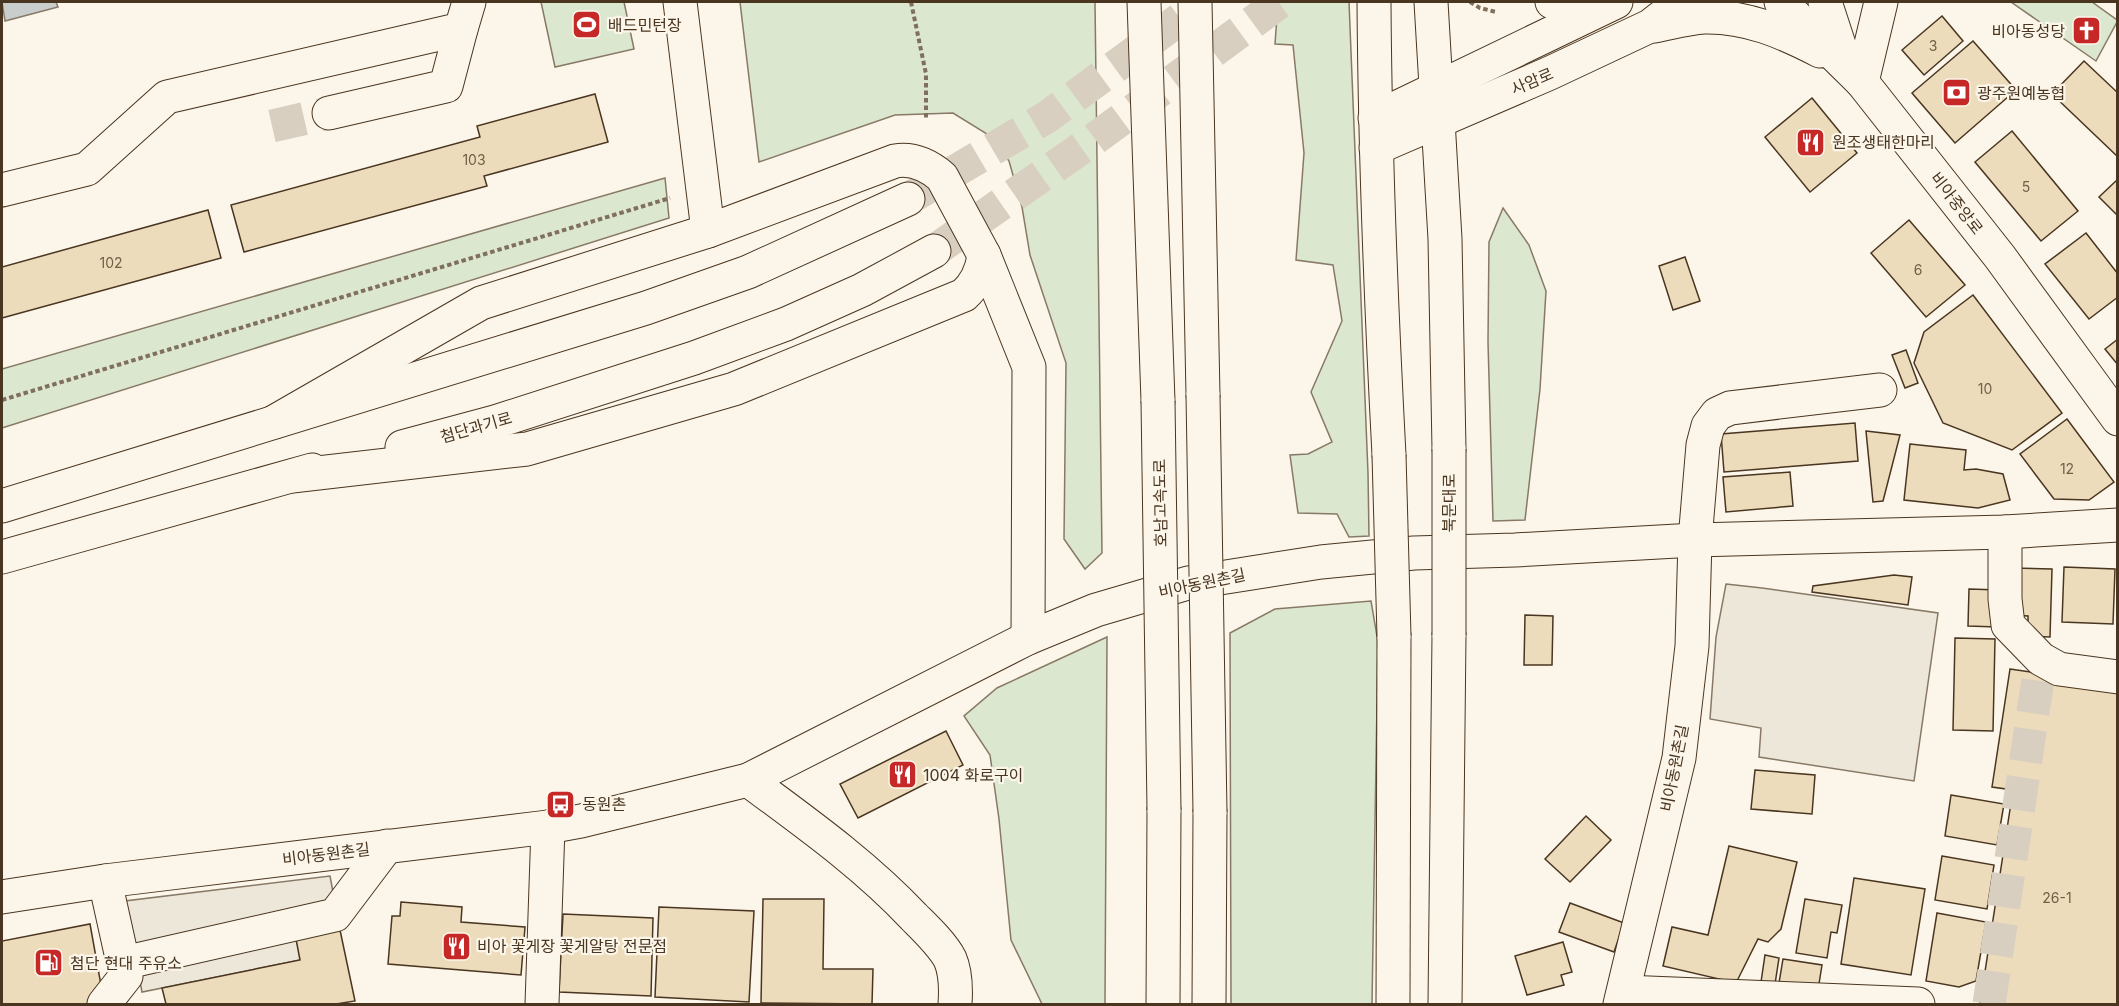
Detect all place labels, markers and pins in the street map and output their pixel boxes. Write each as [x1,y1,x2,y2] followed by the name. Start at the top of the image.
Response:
[571,9,603,41] sports icon: 배드민턴장
[608,15,682,35] place label: 배드민턴장
[2070,15,2102,47] church icon: 비아동성당
[1991,21,2065,41] place label: 비아동성당
[1940,77,1972,109] bank icon: 광주원예농협
[1977,83,2065,103] place label: 광주원예농협
[1795,126,1827,158] restaurant icon: 원조생태한마리
[1832,132,1935,152] place label: 원조생태한마리
[886,759,918,791] restaurant icon: 1004 화로구이
[923,765,1023,785] place label: 1004 화로구이
[545,788,577,820] bus stop icon: 동원촌
[582,794,626,814] place label: 동원촌
[440,930,472,962] restaurant icon: 비아 꽃게장 꽃게알탕 전문점
[477,936,667,956] place label: 비아 꽃게장 꽃게알탕 전문점
[33,947,65,979] fuel station icon: 첨단 현대 주유소
[70,953,182,973] place label: 첨단 현대 주유소

